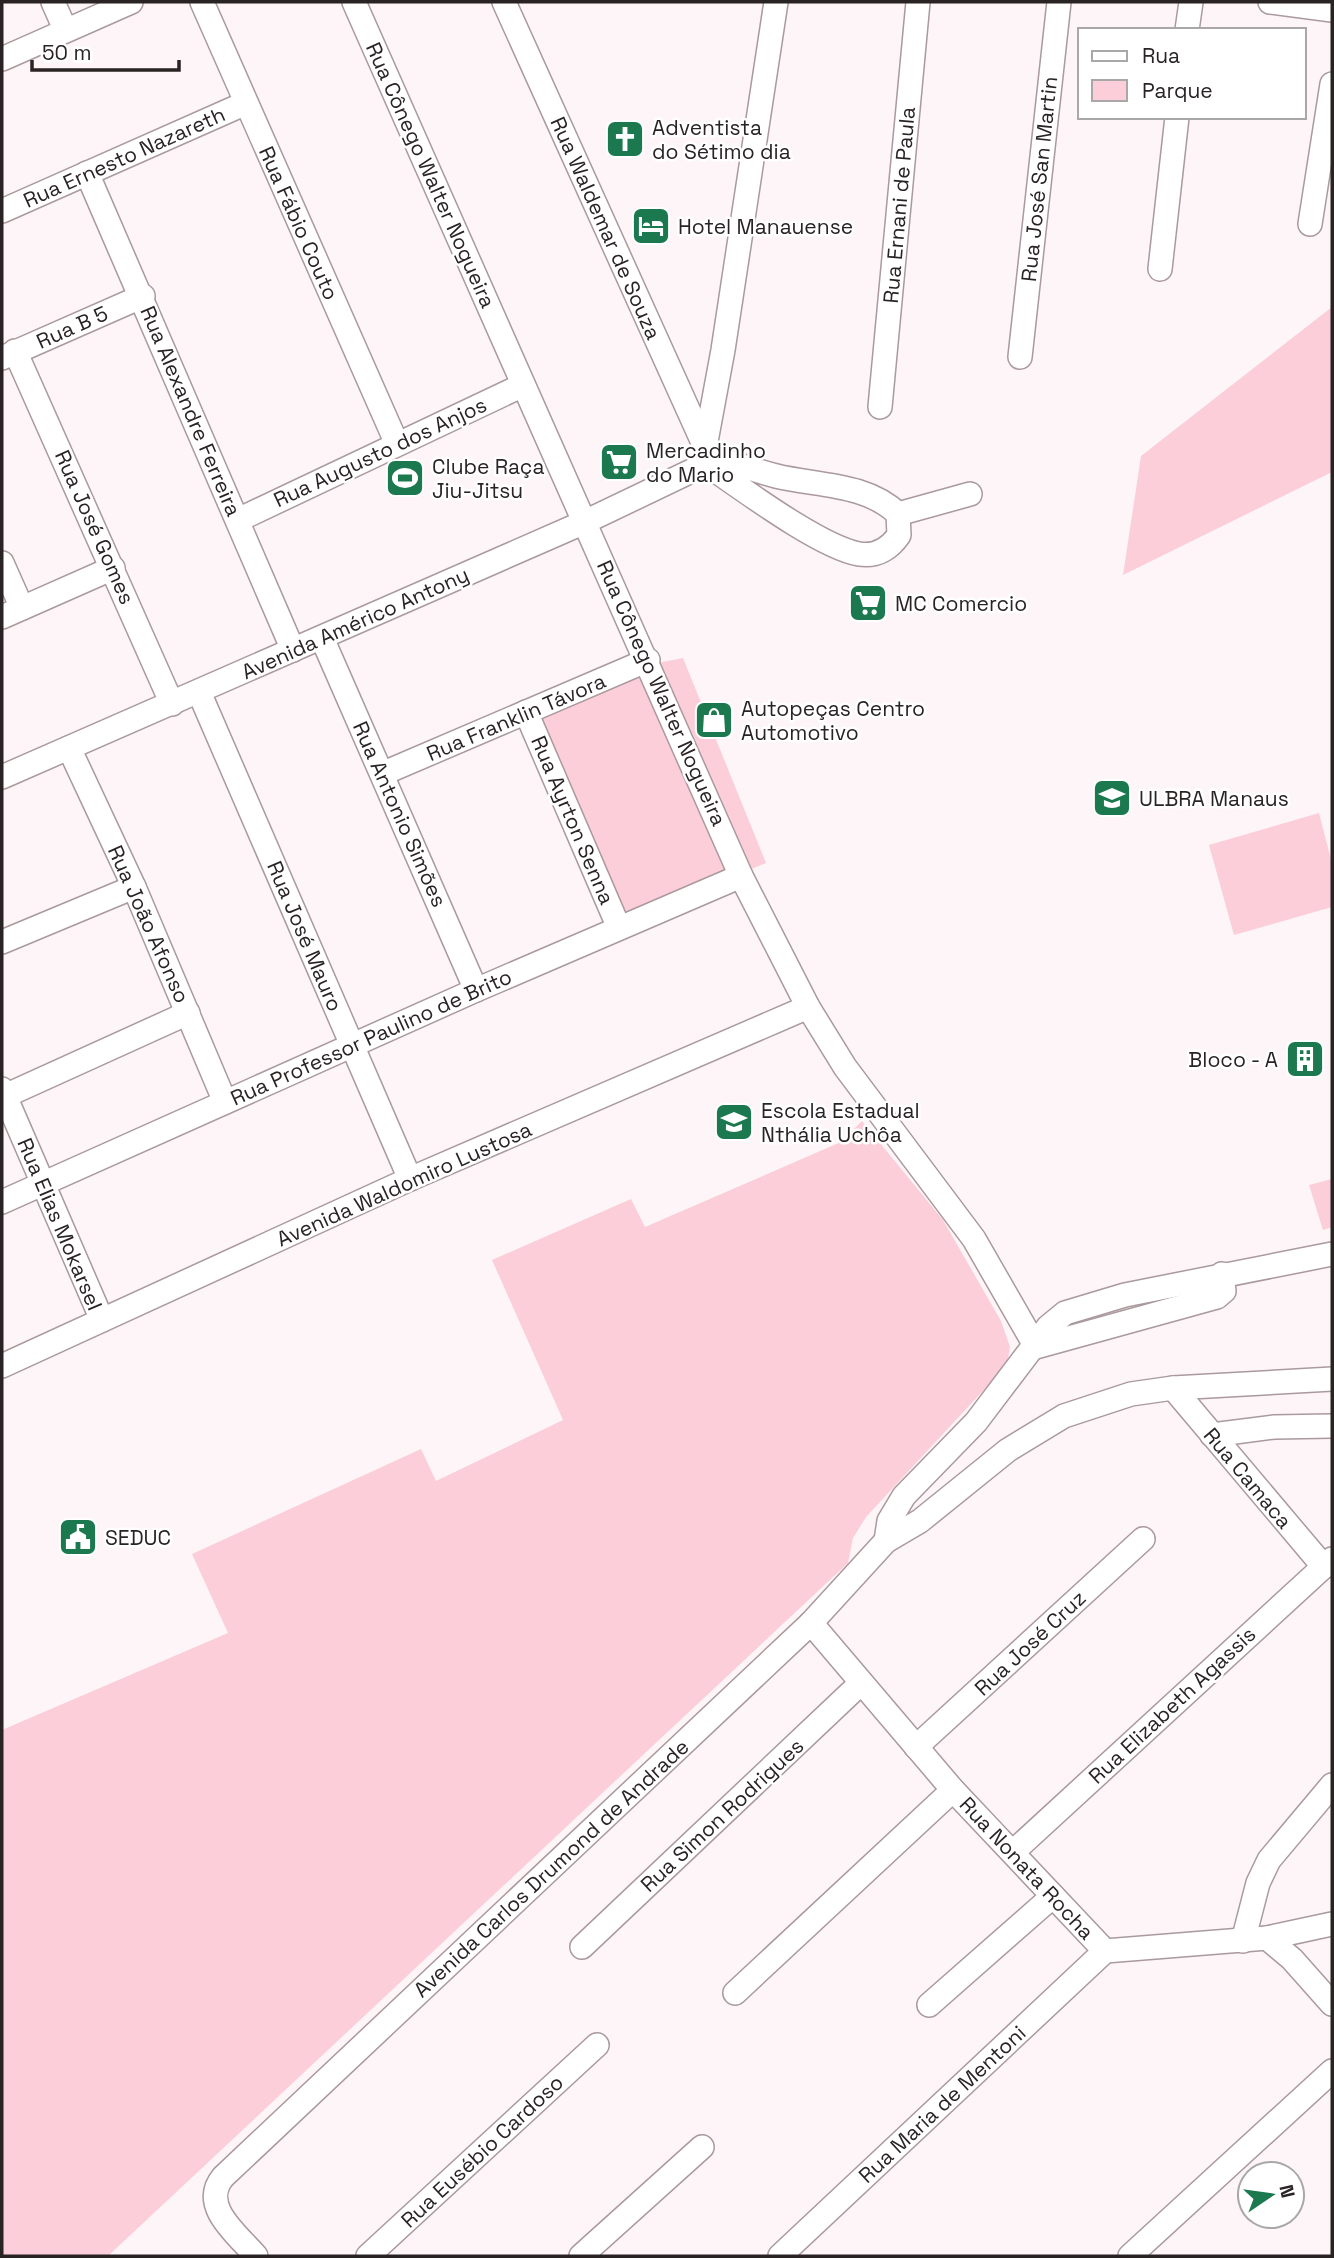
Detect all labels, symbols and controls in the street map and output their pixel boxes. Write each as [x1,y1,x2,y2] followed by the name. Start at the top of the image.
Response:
[32,28,178,72] scale bar
[1078,28,1306,119] legend
[360,38,502,312] street label: Rua Cônego Walter Nogueira
[42,39,92,66] text: 50 m
[1142,42,1180,69] text: Rua
[1015,75,1063,283] street label: Rua José San Martin
[1142,77,1213,104] text: Parque
[19,100,229,214] street label: Rua Ernesto Nazareth
[877,106,921,304] street label: Rua Ernani de Paula
[545,112,667,344] street label: Rua Waldemar de Souza
[652,114,791,165] place label: Adventista do Sétimo dia
[604,118,646,160] church icon: Adventista do Sétimo dia
[253,142,345,304] street label: Rua Fábio Couto
[630,205,672,247] hotel icon: Hotel Manauense
[678,213,853,240] place label: Hotel Manauense
[32,299,112,355] street label: Rua B 5
[134,302,248,520] street label: Rua Alexandre Ferreira
[269,391,491,513] street label: Rua Augusto dos Anjos
[646,437,766,488] place label: Mercadinho do Mario
[598,441,640,483] supermarket icon: Mercadinho do Mario
[49,446,141,608] street label: Rua José Gomes
[432,453,545,504] place label: Clube Raça Jiu-Jitsu
[384,457,426,499] sports icon: Clube Raça Jiu-Jitsu
[591,556,733,830] street label: Rua Cônego Walter Nogueira
[237,561,473,685] street label: Avenida Américo Antony
[847,582,889,624] supermarket icon: MC Comercio
[895,590,1027,617] place label: MC Comercio
[422,667,610,767] street label: Rua Franklin Távora
[741,695,925,746] place label: Autopeças Centro Automotivo
[693,699,735,741] shop icon: Autopeças Centro Automotivo
[347,717,453,911] street label: Rua Antonio Simões
[525,731,621,909] street label: Rua Ayrton Senna
[1091,777,1133,819] school or university icon: ULBRA Manaus
[1139,785,1289,812] place label: ULBRA Manaus
[102,841,196,1007] street label: Rua João Afonso
[261,857,349,1015] street label: Rua José Mauro
[226,963,516,1111] street label: Rua Professor Paulino de Brito
[1284,1038,1326,1080] building icon: Bloco - A
[1188,1046,1278,1073] place label: Bloco - A
[761,1097,920,1148] place label: Escola Estadual Nthália Uchôa
[713,1101,755,1143] school or university icon: Escola Estadual Nthália Uchôa
[272,1115,536,1253] street label: Avenida Waldomiro Lustosa
[11,1134,109,1314] street label: Rua Elias Mokarsel
[1198,1422,1298,1534] street label: Rua Camaca
[57,1516,99,1558] public building icon: SEDUC
[105,1524,171,1551] place label: SEDUC
[969,1585,1091,1701] street label: Rua José Cruz
[1083,1620,1261,1790] street label: Rua Elizabeth Agassis
[635,1732,809,1898] street label: Rua Simon Rodrigues
[408,1733,694,2003] street label: Avenida Carlos Drumond de Andrade
[954,1791,1100,1945] street label: Rua Nonata Rocha
[853,2019,1031,2189] street label: Rua Maria de Mentoni
[395,2069,569,2233] street label: Rua Eusébio Cardoso
[1236,2160,1306,2230] north arrow
[1273,2182,1301,2200] text: N

